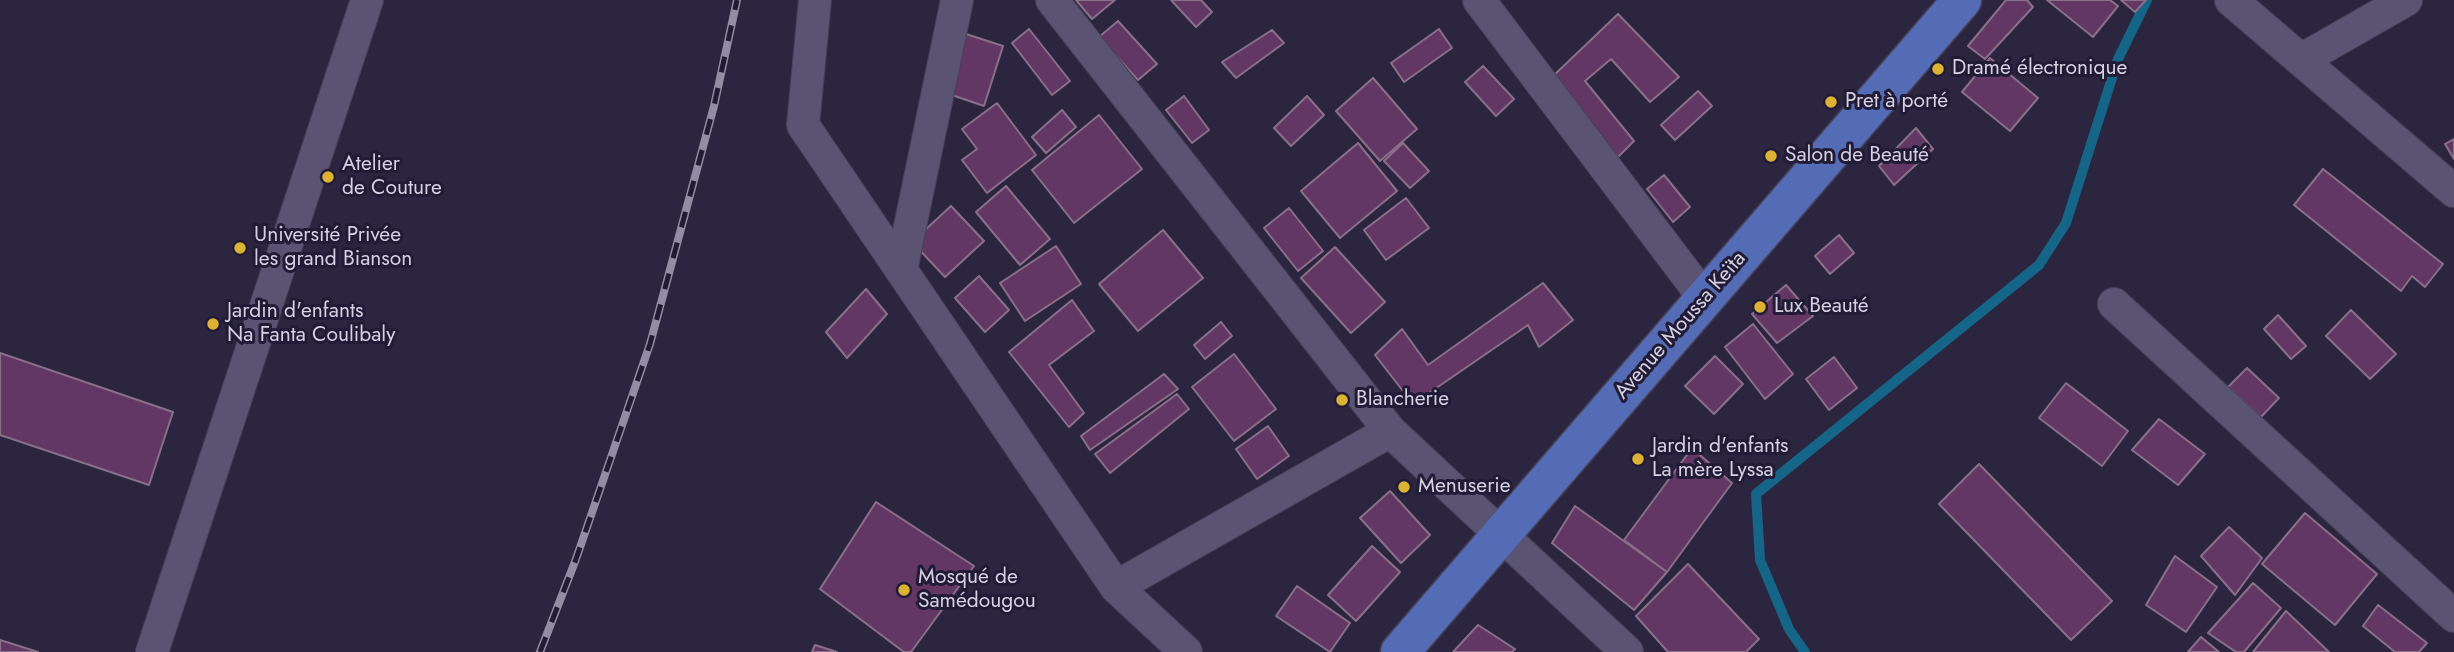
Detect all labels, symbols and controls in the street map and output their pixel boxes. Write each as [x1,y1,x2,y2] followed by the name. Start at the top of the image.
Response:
[1952,56,2127,82] place label: Dramé électronique
[1930,61,1946,77] marker: Dramé électronique
[1845,89,1948,115] place label: Pret à porté
[1823,94,1839,110] marker: Pret à porté
[1785,143,1929,169] place label: Salon de Beauté
[1763,148,1779,164] marker: Salon de Beauté
[342,152,442,202] place label: Atelier de Couture
[320,169,336,185] marker: Atelier de Couture
[254,223,412,273] place label: Université Privée les grand Bianson
[232,240,248,256] marker: Université Privée les grand Bianson
[1610,247,1752,405] street label: Avenue Moussa Keïta
[1774,294,1869,320] place label: Lux Beauté
[227,299,395,349] place label: Jardin d'enfants Na Fanta Coulibaly
[1752,299,1768,315] marker: Lux Beauté
[205,316,221,332] marker: Jardin d'enfants Na Fanta Coulibaly
[1356,387,1449,413] place label: Blancherie
[1334,392,1350,408] marker: Blancherie
[1652,434,1788,484] place label: Jardin d'enfants La mère Lyssa
[1630,451,1646,467] marker: Jardin d'enfants La mère Lyssa
[1418,474,1511,500] place label: Menuserie
[1396,479,1412,495] marker: Menuserie
[918,565,1036,615] place label: Mosqué de Samédougou
[896,582,912,598] marker: Mosqué de Samédougou

